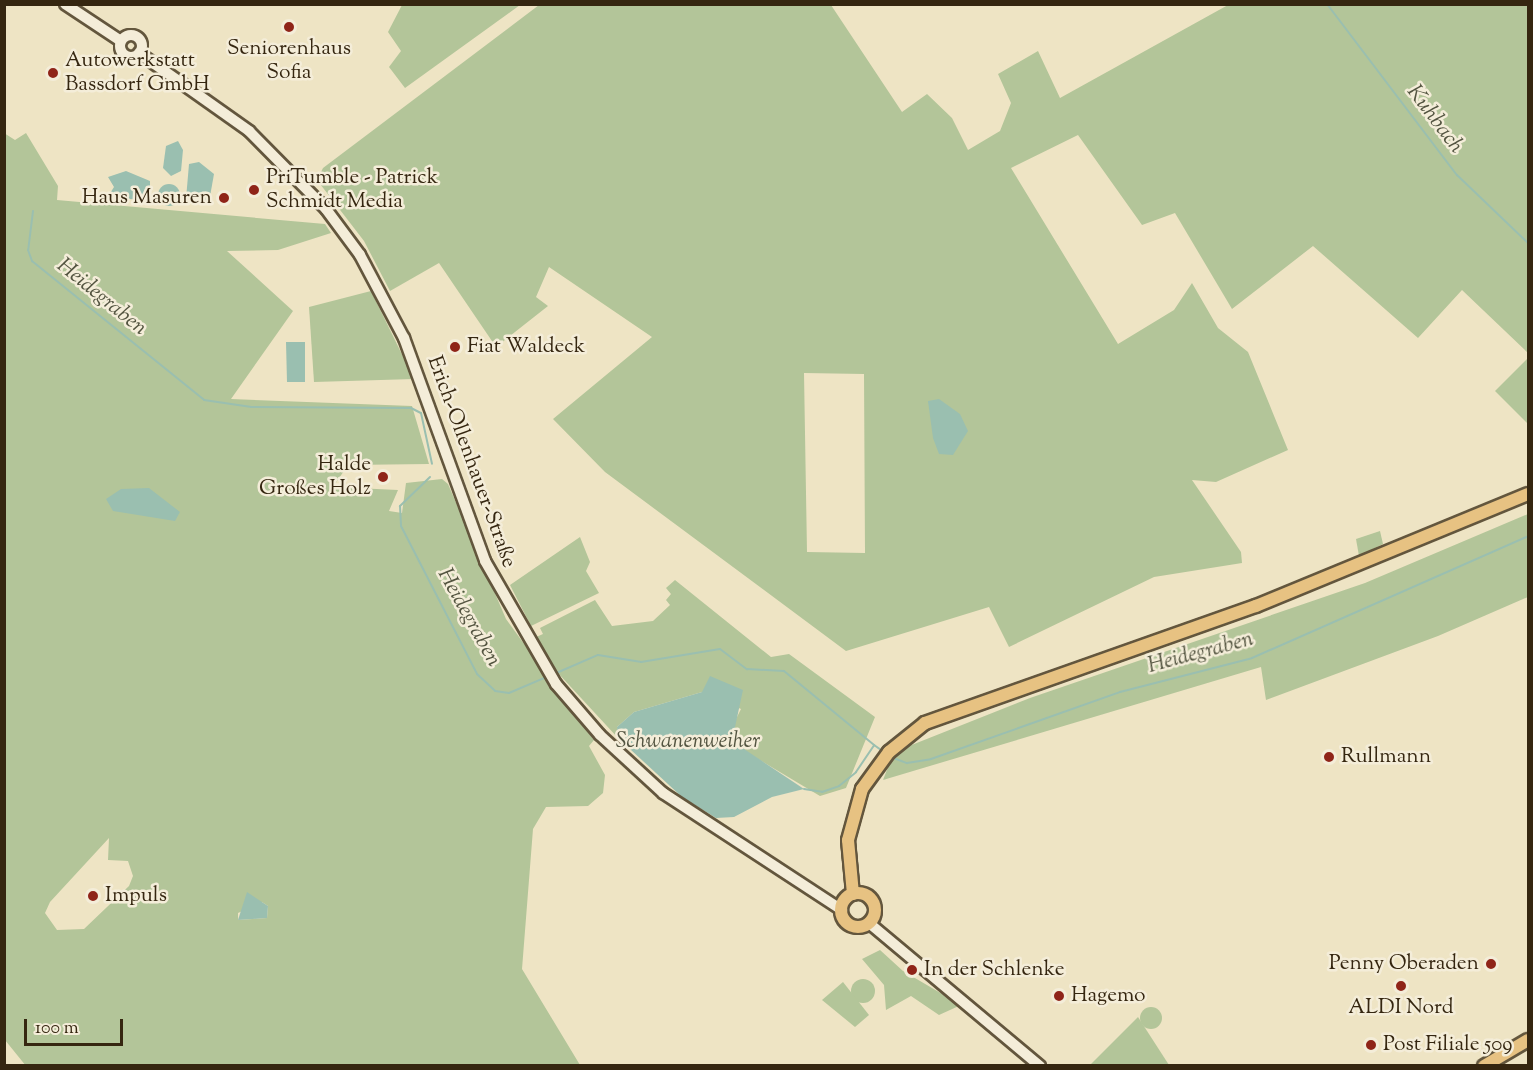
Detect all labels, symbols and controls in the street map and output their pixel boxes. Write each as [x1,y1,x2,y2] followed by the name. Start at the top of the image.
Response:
[282,20,296,34] marker: Seniorenhaus Sofia
[227,36,351,86] place label: Seniorenhaus Sofia
[65,48,210,98] place label: Autowerkstatt Bassdorf GmbH
[46,66,60,80] marker: Autowerkstatt Bassdorf GmbH
[1400,81,1468,159] water label: Kuhbach
[266,165,438,215] place label: PriTumble - Patrick Schmidt Media
[247,183,261,197] marker: PriTumble - Patrick Schmidt Media
[82,185,212,211] place label: Haus Masuren
[217,191,231,205] marker: Haus Masuren
[51,254,151,342] water label: Heidegraben
[467,334,585,360] place label: Fiat Waldeck
[448,340,462,354] marker: Fiat Waldeck
[421,353,521,571] street label: Erich-Ollenhauer-Straße
[259,452,371,502] place label: Halde Großes Holz
[376,470,390,484] marker: Halde Großes Holz
[430,564,506,672] water label: Heidegraben
[1145,627,1257,681] water label: Heidegraben
[616,730,760,756] water label: Schwanenweiher
[1341,744,1431,770] place label: Rullmann
[1322,750,1336,764] marker: Rullmann
[105,883,167,909] place label: Impuls
[86,889,100,903] marker: Impuls
[1329,951,1479,977] place label: Penny Oberaden
[924,957,1064,983] place label: In der Schlenke
[1484,957,1498,971] marker: Penny Oberaden
[905,963,919,977] marker: In der Schlenke
[1394,979,1408,993] marker: ALDI Nord
[1071,983,1146,1009] place label: Hagemo
[1052,989,1066,1003] marker: Hagemo
[1348,995,1454,1021] place label: ALDI Nord
[27,1007,126,1045] scale bar
[35,1016,79,1042] text: 100 m
[1383,1032,1513,1058] place label: Post Filiale 509
[1364,1038,1378,1052] marker: Post Filiale 509

